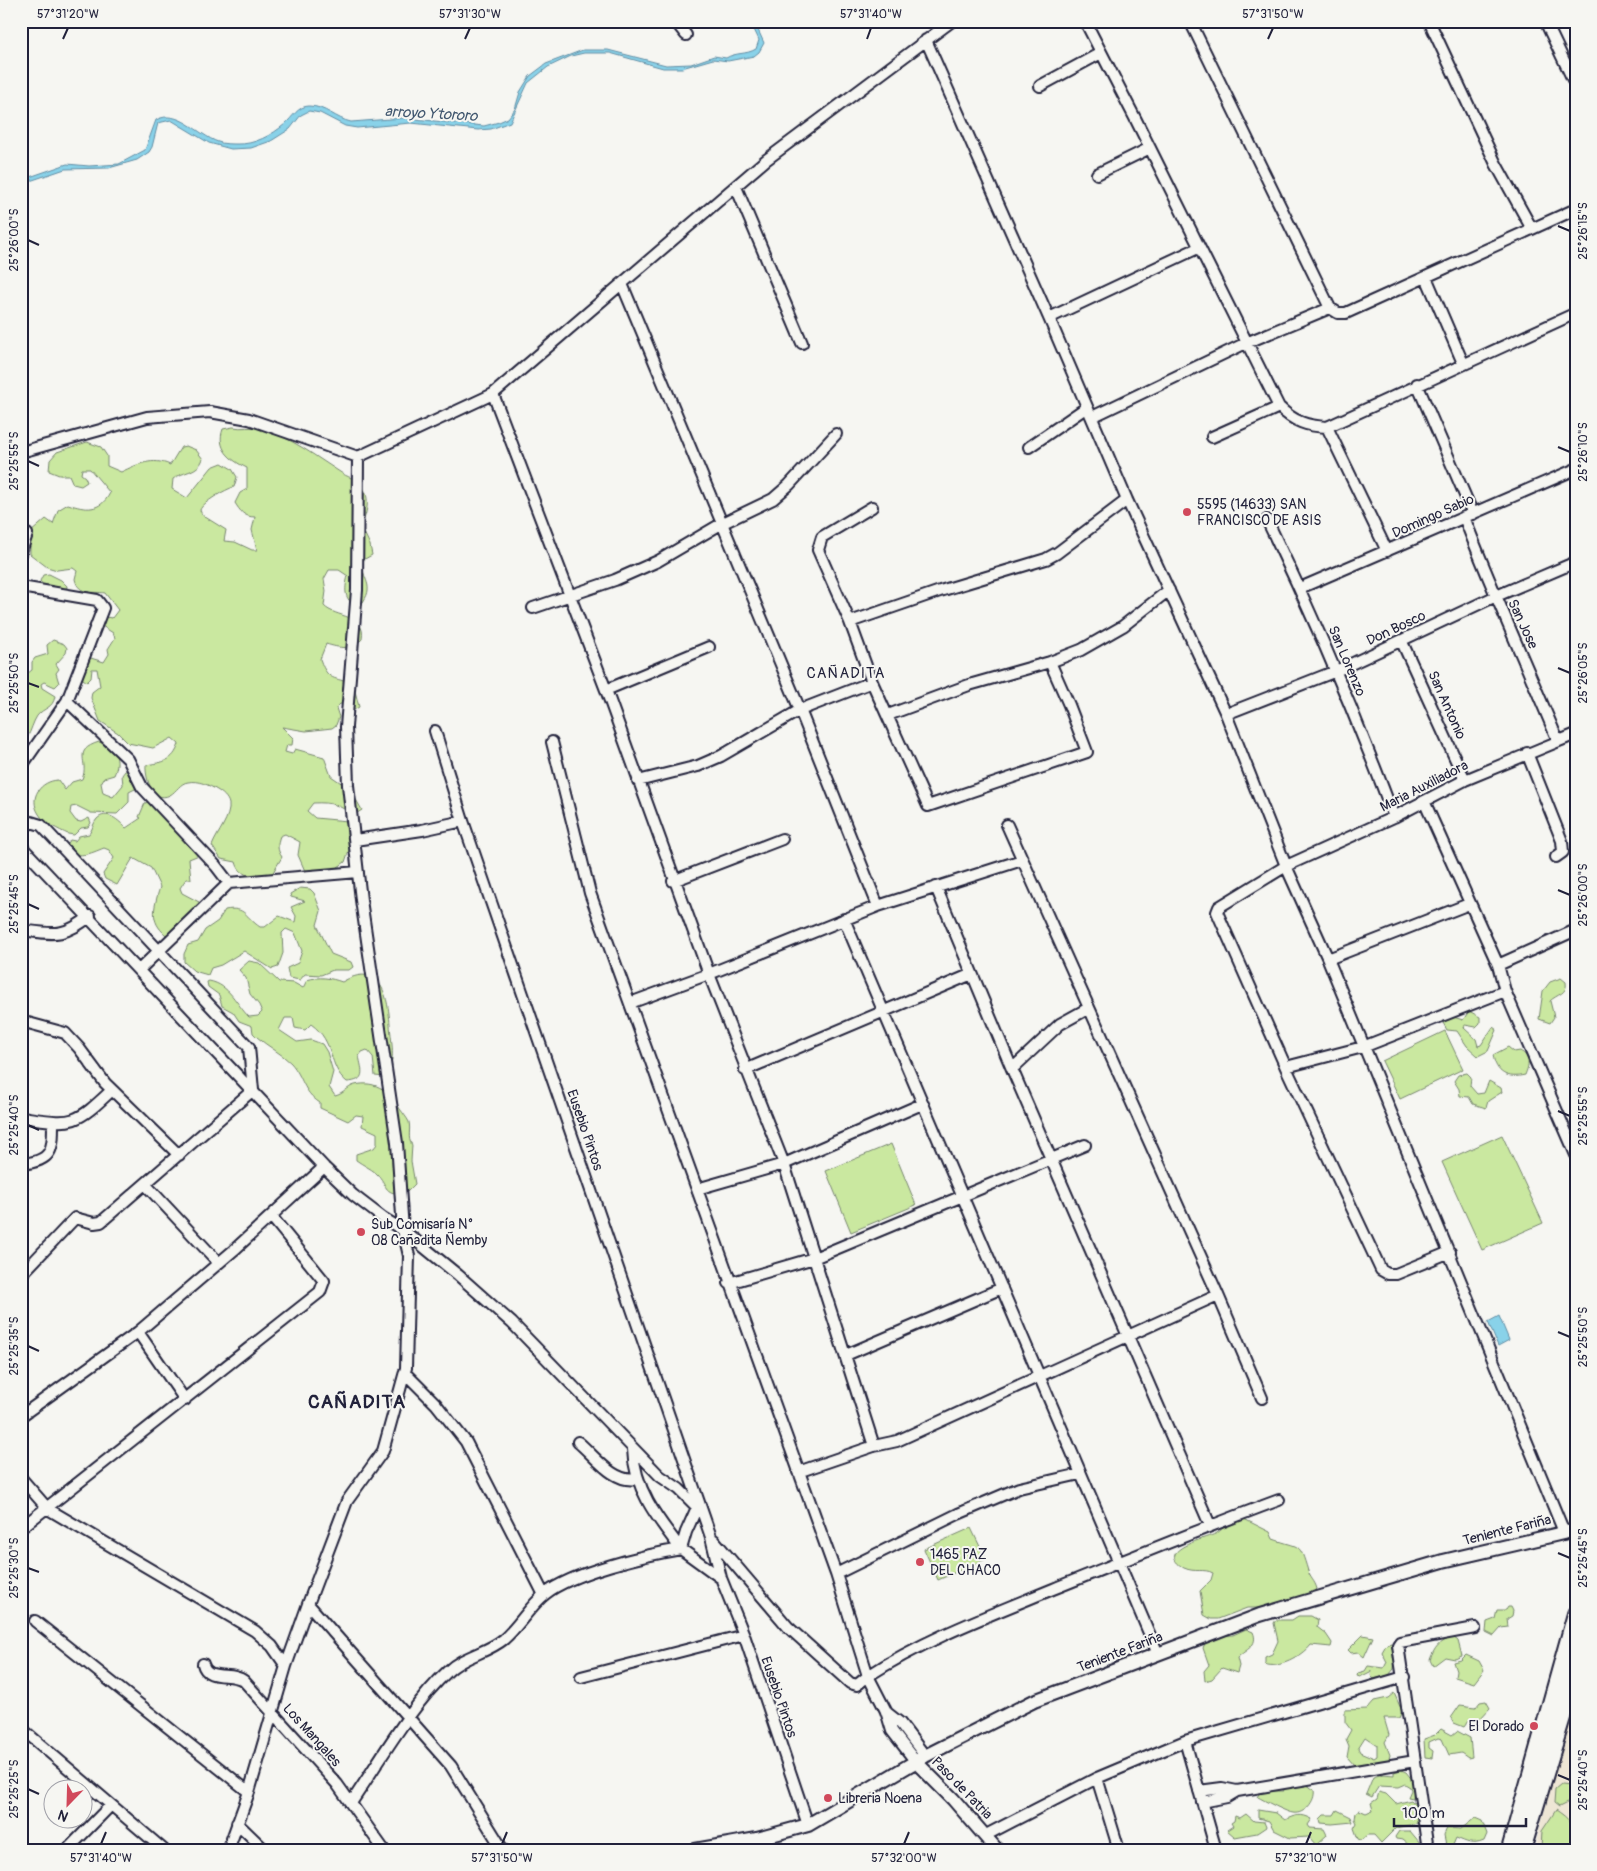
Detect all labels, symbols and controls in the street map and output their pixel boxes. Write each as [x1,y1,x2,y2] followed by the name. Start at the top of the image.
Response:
[37,7,99,22] text: 57°31'20"W
[439,7,501,22] text: 57°31'30"W
[840,7,902,22] text: 57°31'40"W
[1242,7,1304,22] text: 57°31'50"W
[384,102,479,126] water label: arroyo Ytororo
[1576,202,1591,260] text: 25°26'15"S
[7,209,22,271] text: 25°26'00"S
[1576,422,1591,482] text: 25°26'10"S
[7,432,22,490] text: 25°25'55"S
[1389,490,1477,542] street label: Domingo Sabio
[1197,496,1321,529] place label: 5595 (14633) SAN FRANCISCO DE ASIS
[1181,506,1193,518] marker: 5595 (14633) SAN FRANCISCO DE ASIS
[1504,597,1542,652] street label: San Jose
[1364,607,1429,649] street label: Don Bosco
[1325,623,1370,699] street label: San Lorenzo
[1576,642,1591,704] text: 25°26'05"S
[7,653,22,713] text: 25°25'50"S
[806,664,886,683] district label: CAÑADITA
[1424,668,1470,742] street label: San Antonio
[1377,756,1471,816] street label: Maria Auxiliadora
[1576,864,1591,926] text: 25°26'00"S
[7,874,22,934] text: 25°25'45"S
[563,1087,607,1174] street label: Eusebio Pintos
[1576,1087,1591,1145] text: 25°25'55"S
[7,1094,22,1156] text: 25°25'40"S
[371,1216,487,1249] place label: Sub Comisaría N° 08 Cañadita Ñemby
[355,1226,367,1238] marker: Sub Comisaría N° 08 Cañadita Ñemby
[1576,1307,1591,1367] text: 25°25'50"S
[7,1316,22,1376] text: 25°25'35"S
[308,1390,406,1414] district label: CAÑADITA
[1461,1511,1553,1549] street label: Teniente Fariña
[1576,1528,1591,1588] text: 25°25'45"S
[7,1538,22,1598] text: 25°25'30"S
[930,1546,1001,1579] place label: 1465 PAZ DEL CHACO
[914,1556,926,1568] marker: 1465 PAZ DEL CHACO
[1075,1628,1165,1676] street label: Teniente Fariña
[757,1654,801,1741] street label: Eusebio Pintos
[279,1700,345,1771] street label: Los Mangales
[1468,1718,1524,1735] place label: El Dorado
[1528,1720,1540,1732] marker: El Dorado
[1576,1749,1591,1811] text: 25°25'40"S
[928,1753,996,1823] street label: Paso de Patria
[7,1759,22,1819] text: 25°25'25"S
[42,1778,92,1828] north arrow
[838,1790,922,1807] place label: Libreria Noena
[822,1792,834,1804] marker: Libreria Noena
[1394,1796,1527,1828] scale bar
[1402,1804,1445,1823] text: 100 m
[55,1806,71,1825] text: N
[70,1851,132,1866] text: 57°31'40"W
[471,1851,533,1866] text: 57°31'50"W
[871,1851,937,1866] text: 57°32'00"W
[1275,1851,1337,1866] text: 57°32'10"W

